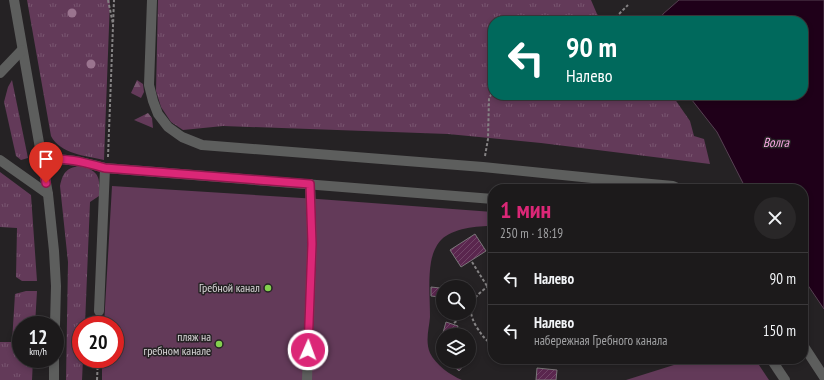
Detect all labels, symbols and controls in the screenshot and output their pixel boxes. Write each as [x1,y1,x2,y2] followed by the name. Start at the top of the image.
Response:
[566,28,617,65] text: 90 m
[500,32,552,84] icon: left
[566,64,613,87] text: Налево
[763,134,790,151] water label: Волга
[29,142,63,183] pin
[35,148,57,170] icon: arrive
[500,194,551,225] text: 1 мин
[754,197,796,239] button: close
[500,225,563,242] text: 250 m · 18:19
[500,268,522,290] icon: left
[534,269,574,288] text: Налево
[770,269,796,288] text: 90 m
[199,280,260,295] place label: Гребной канал
[436,280,476,368] map controls
[436,280,476,320] button: search
[263,283,273,293] marker: Гребной канал
[534,313,574,332] text: Налево
[72,316,124,368] speed limit sign: 20
[500,320,522,342] icon: left
[763,321,796,340] text: 150 m
[28,324,48,350] text: 12
[436,328,476,368] button: layers
[144,329,211,358] place label: пляж на гребном канале
[287,329,329,371] position arrow
[534,332,667,349] text: набережная Гребного канала
[214,339,224,349] marker: пляж на гребном канале
[29,345,47,358] text: km/h

